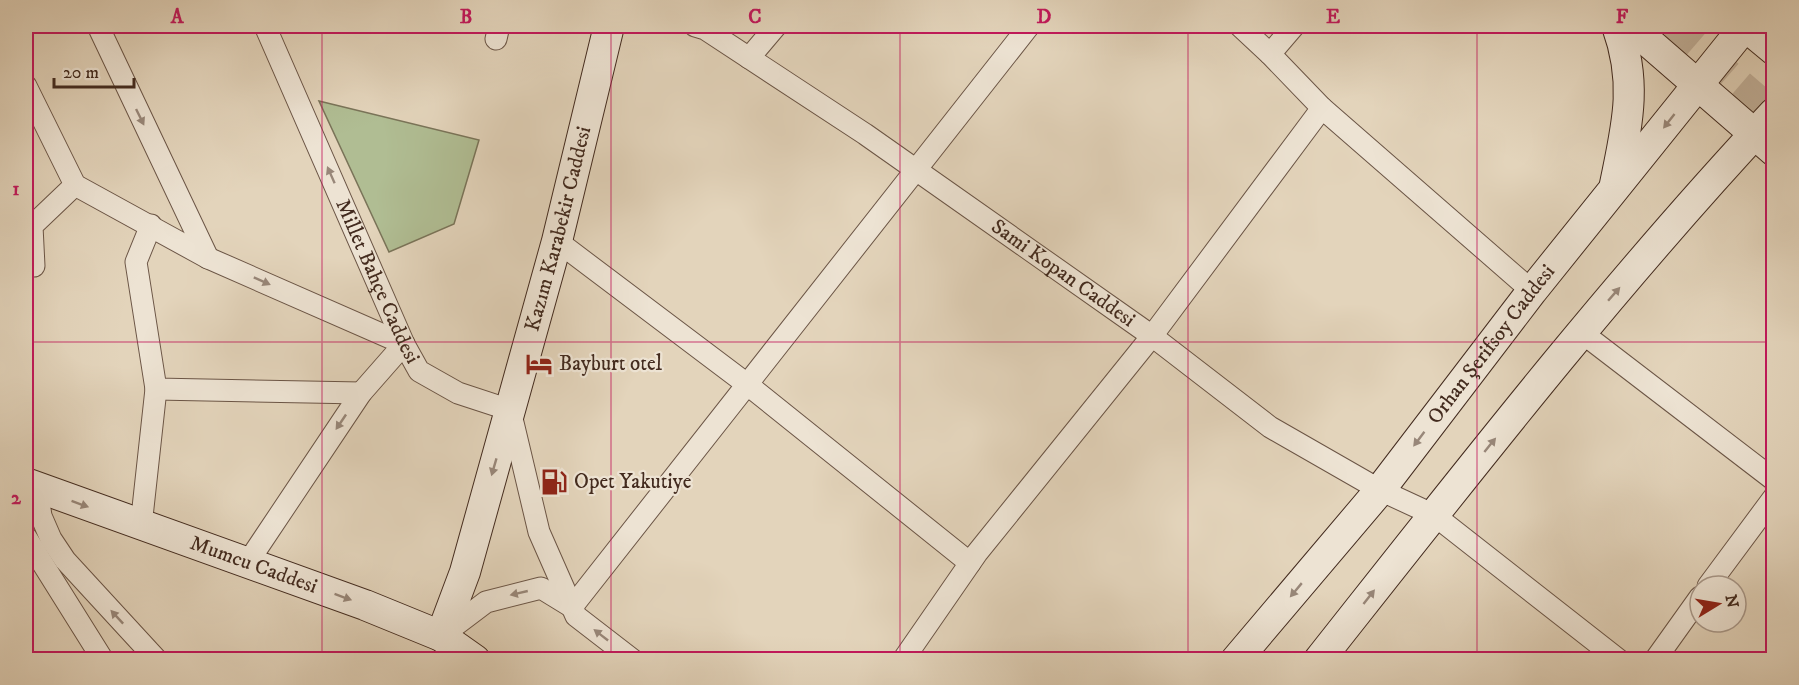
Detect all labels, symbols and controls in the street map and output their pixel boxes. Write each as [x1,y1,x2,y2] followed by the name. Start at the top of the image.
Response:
[170,5,185,30] text: A
[460,5,472,30] text: B
[748,5,762,30] text: C
[1037,5,1052,30] text: D
[1326,5,1340,30] text: E
[1616,5,1629,30] text: F
[54,51,134,89] scale bar
[63,62,99,84] text: 20 m
[136,108,145,125] one-way arrow
[1664,113,1676,128] one-way arrow
[520,124,597,334] street label: Kazım Karabekir Caddesi
[326,165,336,183] one-way arrow
[12,177,20,202] text: 1
[329,195,425,368] street label: Millet Bahçe Caddesi
[986,214,1140,333] street label: Sami Kopan Caddesi
[1422,259,1561,430] street label: Orhan Şerifsoy Caddesi
[253,277,270,286] one-way arrow
[1607,287,1620,302] one-way arrow
[524,349,554,379] hotel icon: Bayburt otel
[559,351,663,377] place label: Bayburt otel
[336,414,347,430] one-way arrow
[1413,431,1426,447] one-way arrow
[1484,437,1497,453] one-way arrow
[489,458,498,476] one-way arrow
[539,467,569,497] fuel station icon: Opet Yakutiye
[574,469,692,495] place label: Opet Yakutiye
[11,486,22,511] text: 2
[71,499,89,509] one-way arrow
[187,530,321,600] street label: Mumcu Caddesi
[1688,574,1748,634] north arrow
[1289,582,1302,598] one-way arrow
[510,588,529,598] one-way arrow
[1362,589,1375,605] one-way arrow
[334,592,352,602] one-way arrow
[1721,593,1743,610] text: N
[110,609,124,624] one-way arrow
[593,629,608,641] one-way arrow

